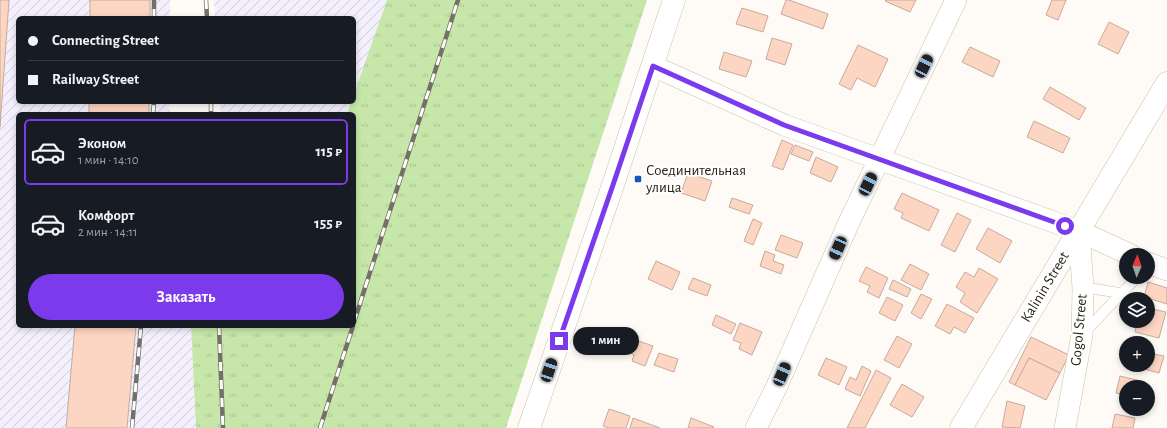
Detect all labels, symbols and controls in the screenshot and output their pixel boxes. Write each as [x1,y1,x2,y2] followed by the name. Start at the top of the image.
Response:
[52,33,159,48] text: Connecting Street
[913,53,935,79] car
[52,72,139,87] text: Railway Street
[30,134,66,170] icon: car
[78,136,126,151] text: Эконом
[315,144,342,159] text: 115 ₽
[78,154,139,167] text: 1 мин · 14:10
[645,163,746,195] place label: Соединительная улица
[857,171,879,197] car
[633,174,643,184] marker: Соединительная улица
[30,206,66,242] icon: car
[78,208,134,223] text: Комфорт
[314,216,342,231] text: 155 ₽
[1056,217,1074,235] route start
[78,226,138,239] text: 2 мин · 14:11
[828,235,848,261] car
[1119,248,1155,284] north arrow
[1119,248,1155,416] map controls
[1018,249,1072,325] street label: Kalinin Street
[28,274,344,320] button: Заказать
[1119,292,1155,328] button: layers
[1068,293,1090,367] street label: Gogol Street
[573,327,639,355] callout: 1 мин
[550,332,568,350] route end
[592,334,621,347] text: 1 мин
[1119,336,1155,372] button: +
[539,357,559,383] car
[772,361,792,387] car
[1119,380,1155,416] button: −

